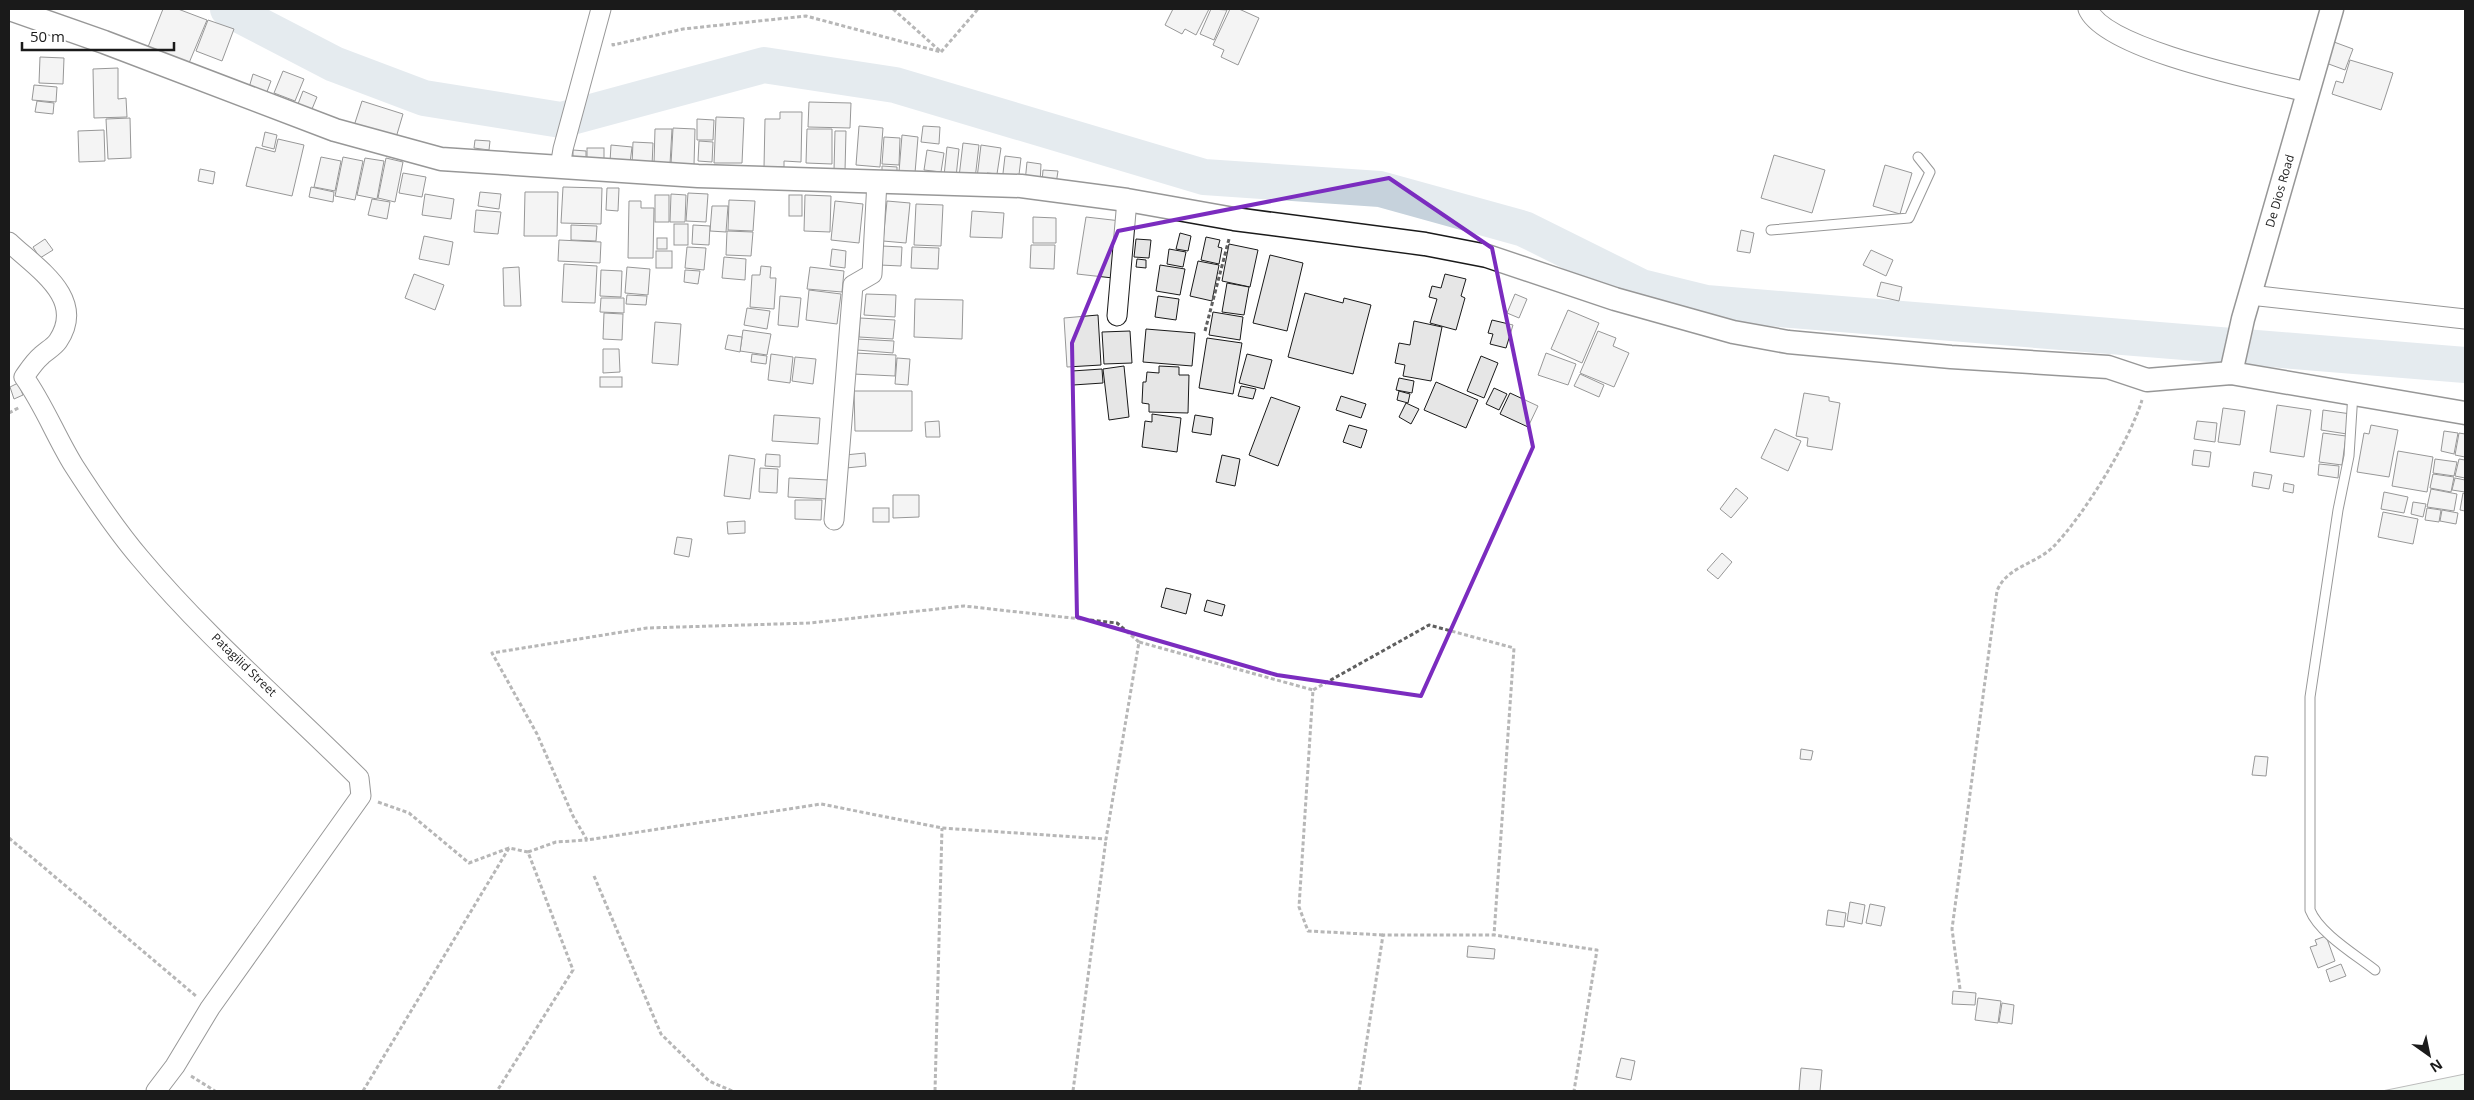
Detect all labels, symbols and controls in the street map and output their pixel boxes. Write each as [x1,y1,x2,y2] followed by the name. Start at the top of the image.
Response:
[22,20,175,52] scale bar
[30,26,65,46] text: 50 m
[2261,152,2298,229] street label: De Dios Road
[208,629,281,700] street label: Patagilid Street
[2404,1030,2454,1080] north arrow
[2426,1055,2446,1077] text: N

